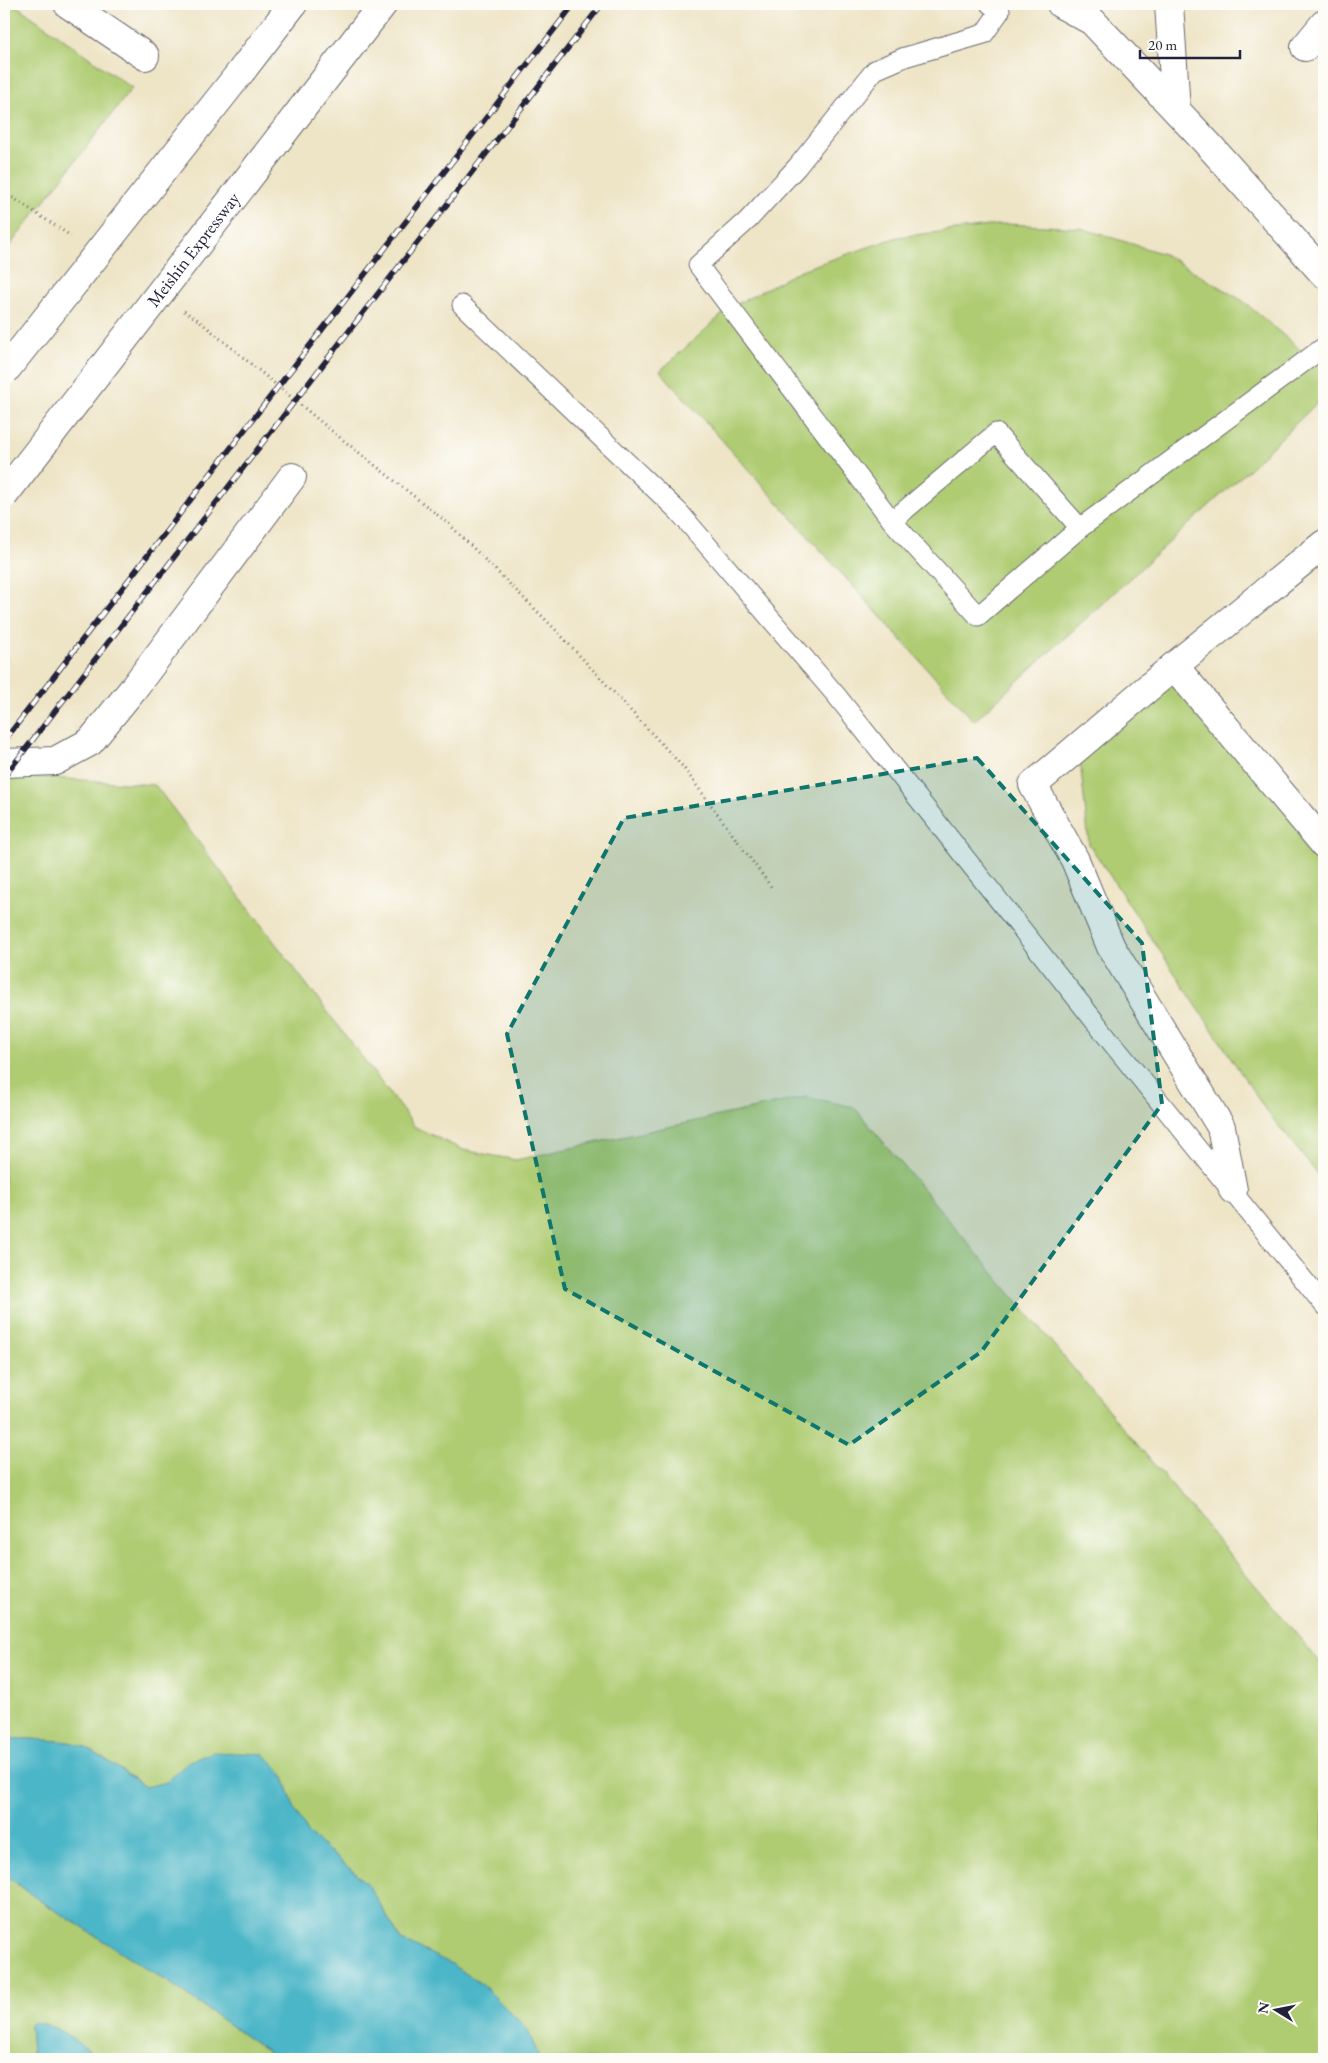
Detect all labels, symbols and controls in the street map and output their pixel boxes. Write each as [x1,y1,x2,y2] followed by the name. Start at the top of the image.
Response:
[1140,28,1240,60] scale bar
[1148,35,1177,54] text: 20 m
[141,187,245,311] street label: Meishin Expressway
[1250,1986,1300,2036] north arrow
[1253,2000,1273,2015] text: N

